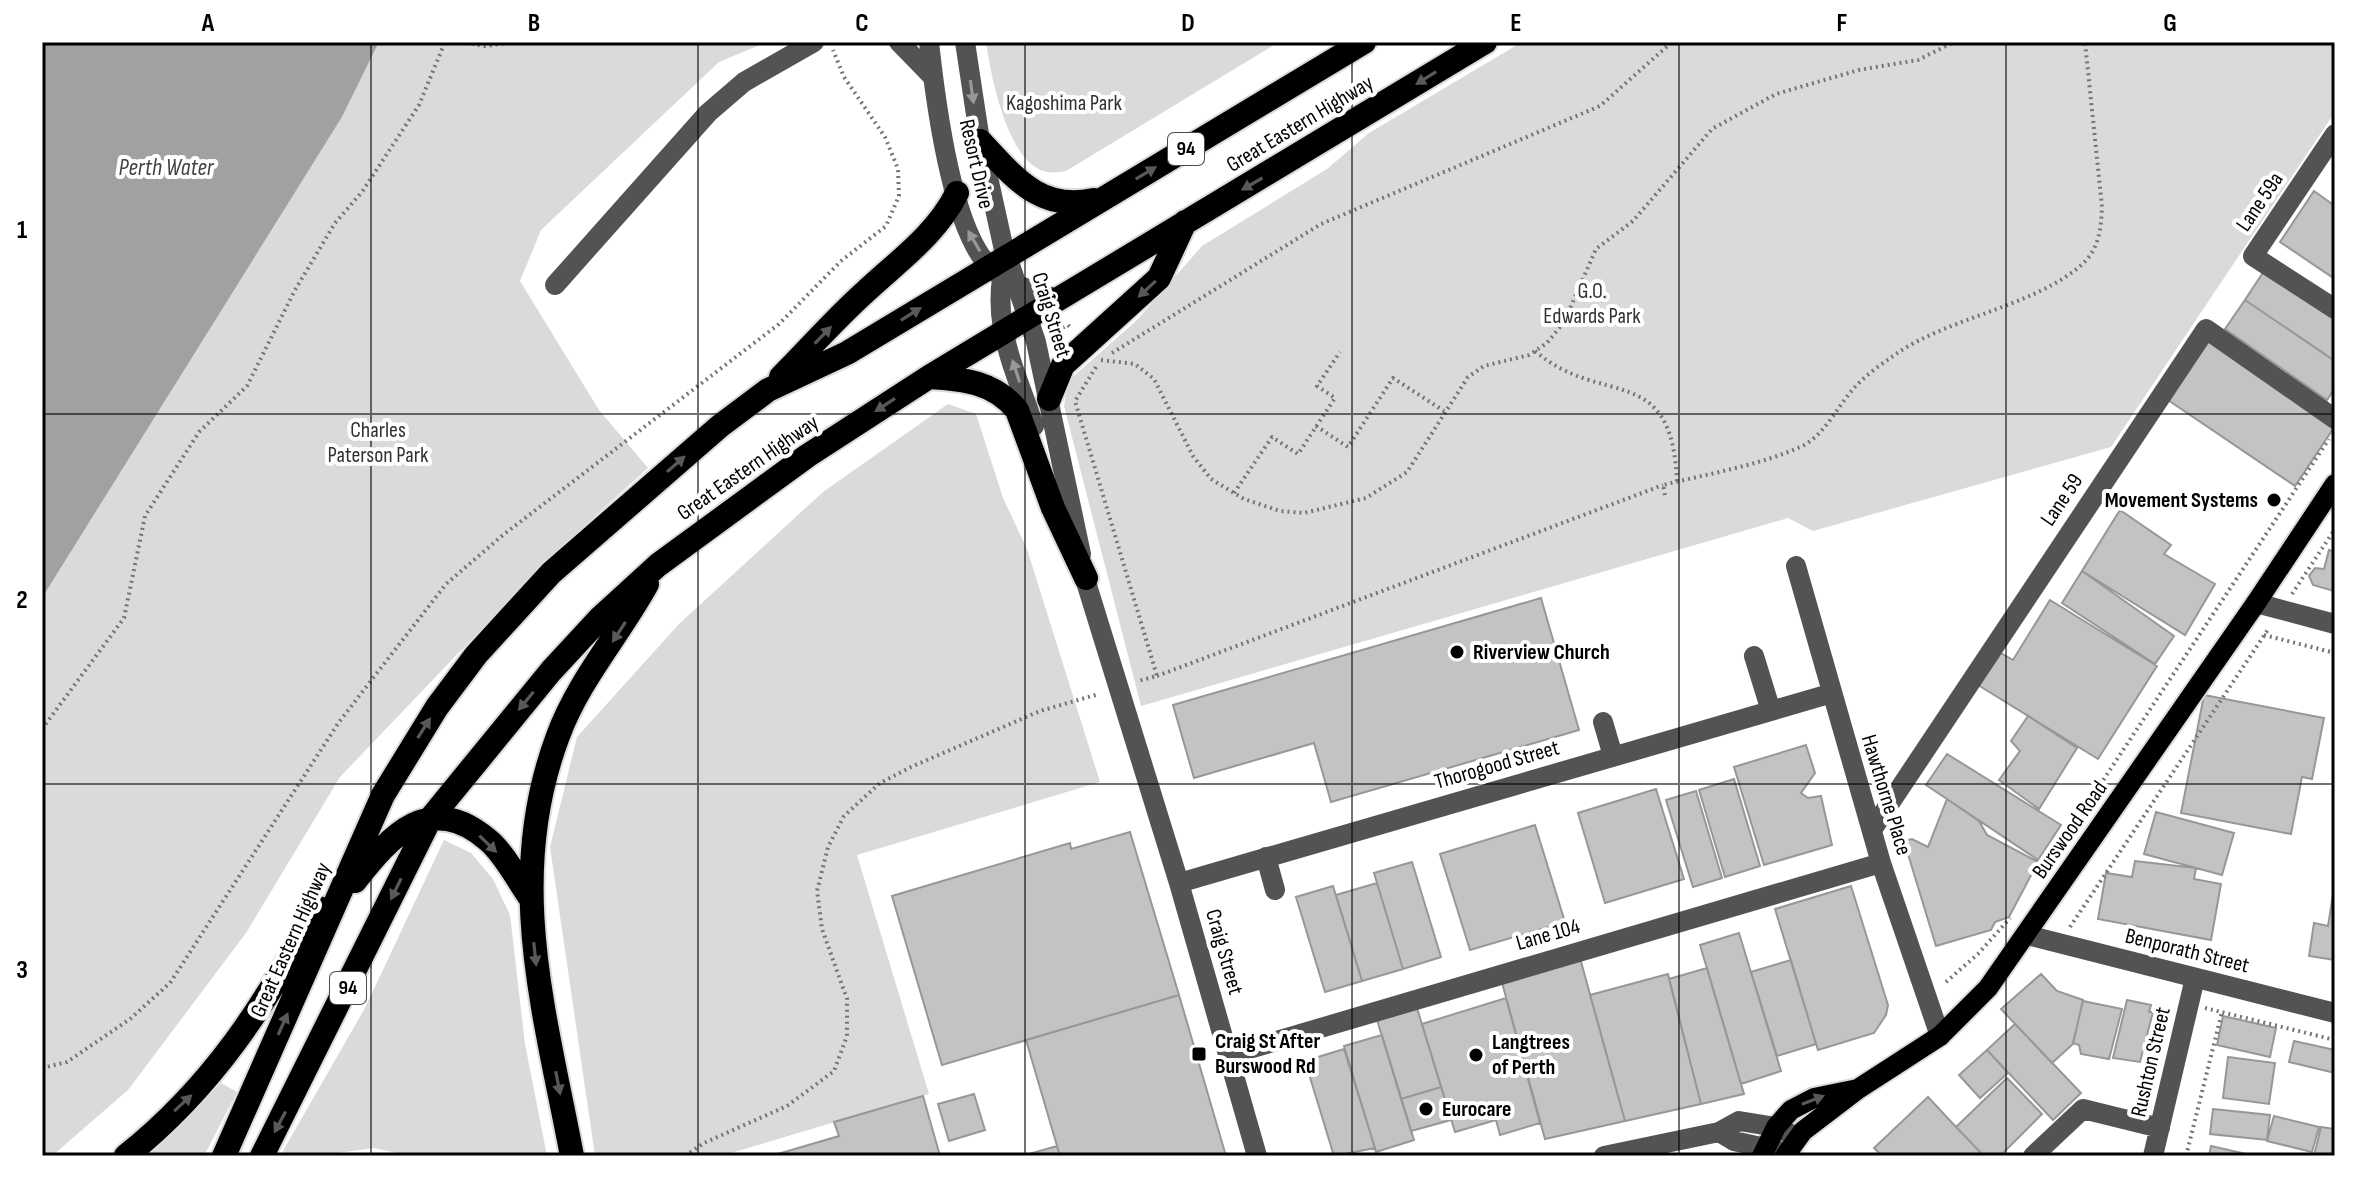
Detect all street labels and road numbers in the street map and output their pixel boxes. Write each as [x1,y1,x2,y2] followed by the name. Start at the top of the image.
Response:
[1222,69,1379,178] street label: Great Eastern Highway
[953,117,999,211] street label: Resort Drive
[1168,133,1204,165] road number: 94
[2231,167,2289,237] street label: Lane 59a
[1025,269,1077,361] street label: Craig Street
[672,409,824,527] street label: Great Eastern Highway
[2035,469,2089,531] street label: Lane 59
[1855,731,1917,859] street label: Hawthorne Place
[1432,734,1563,796] street label: Thorogood Street
[2027,776,2113,884] street label: Burswood Road
[245,858,337,1022] street label: Great Eastern Highway
[1199,906,1249,998] street label: Craig Street
[1513,913,1583,957] street label: Lane 104
[2122,923,2252,980] street label: Benporath Street
[330,972,366,1004] road number: 94
[2125,1004,2177,1120] street label: Rushton Street

